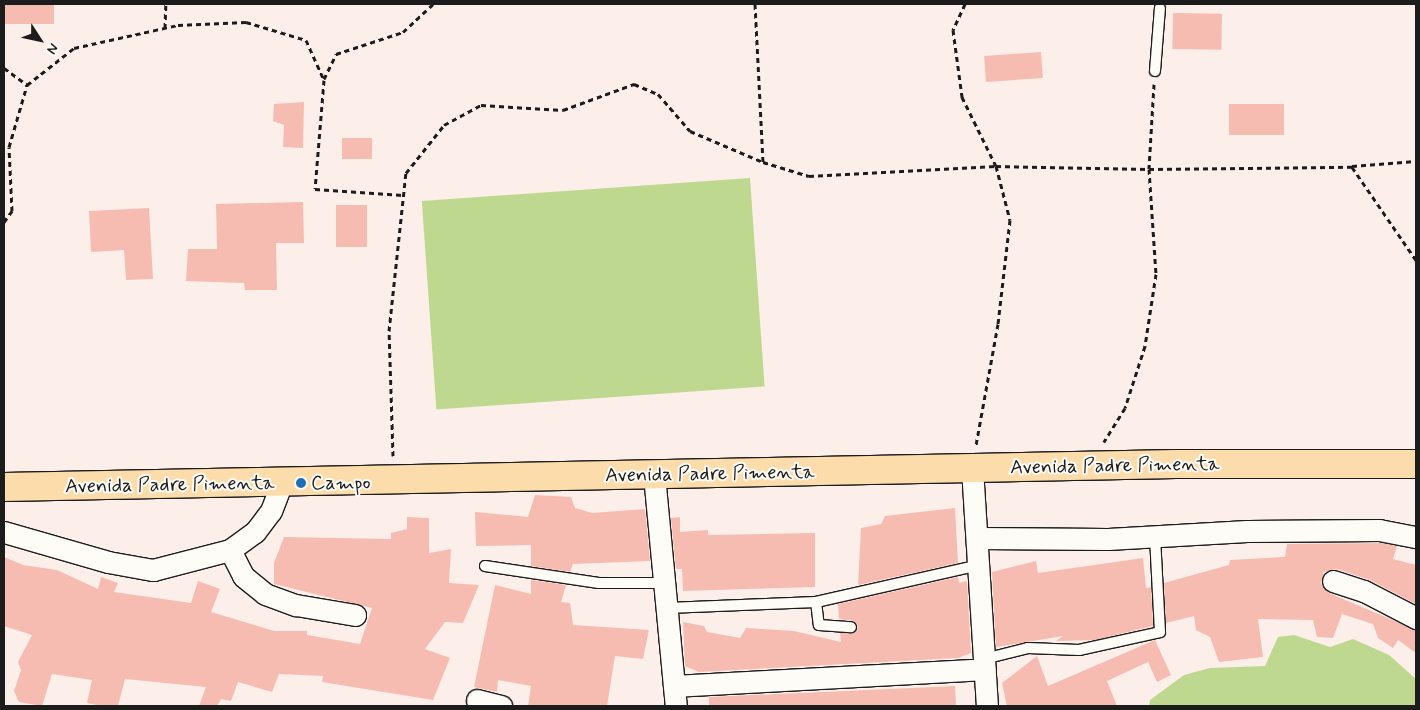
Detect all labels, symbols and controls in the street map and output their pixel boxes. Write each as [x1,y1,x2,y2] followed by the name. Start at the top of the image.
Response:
[15,15,65,65] north arrow
[42,40,62,58] text: N
[1010,452,1220,480] street label: Avenida Padre Pimenta
[605,460,815,488] street label: Avenida Padre Pimenta
[65,471,275,499] street label: Avenida Padre Pimenta
[311,471,371,495] place label: Campo
[295,477,307,489] marker: Campo

